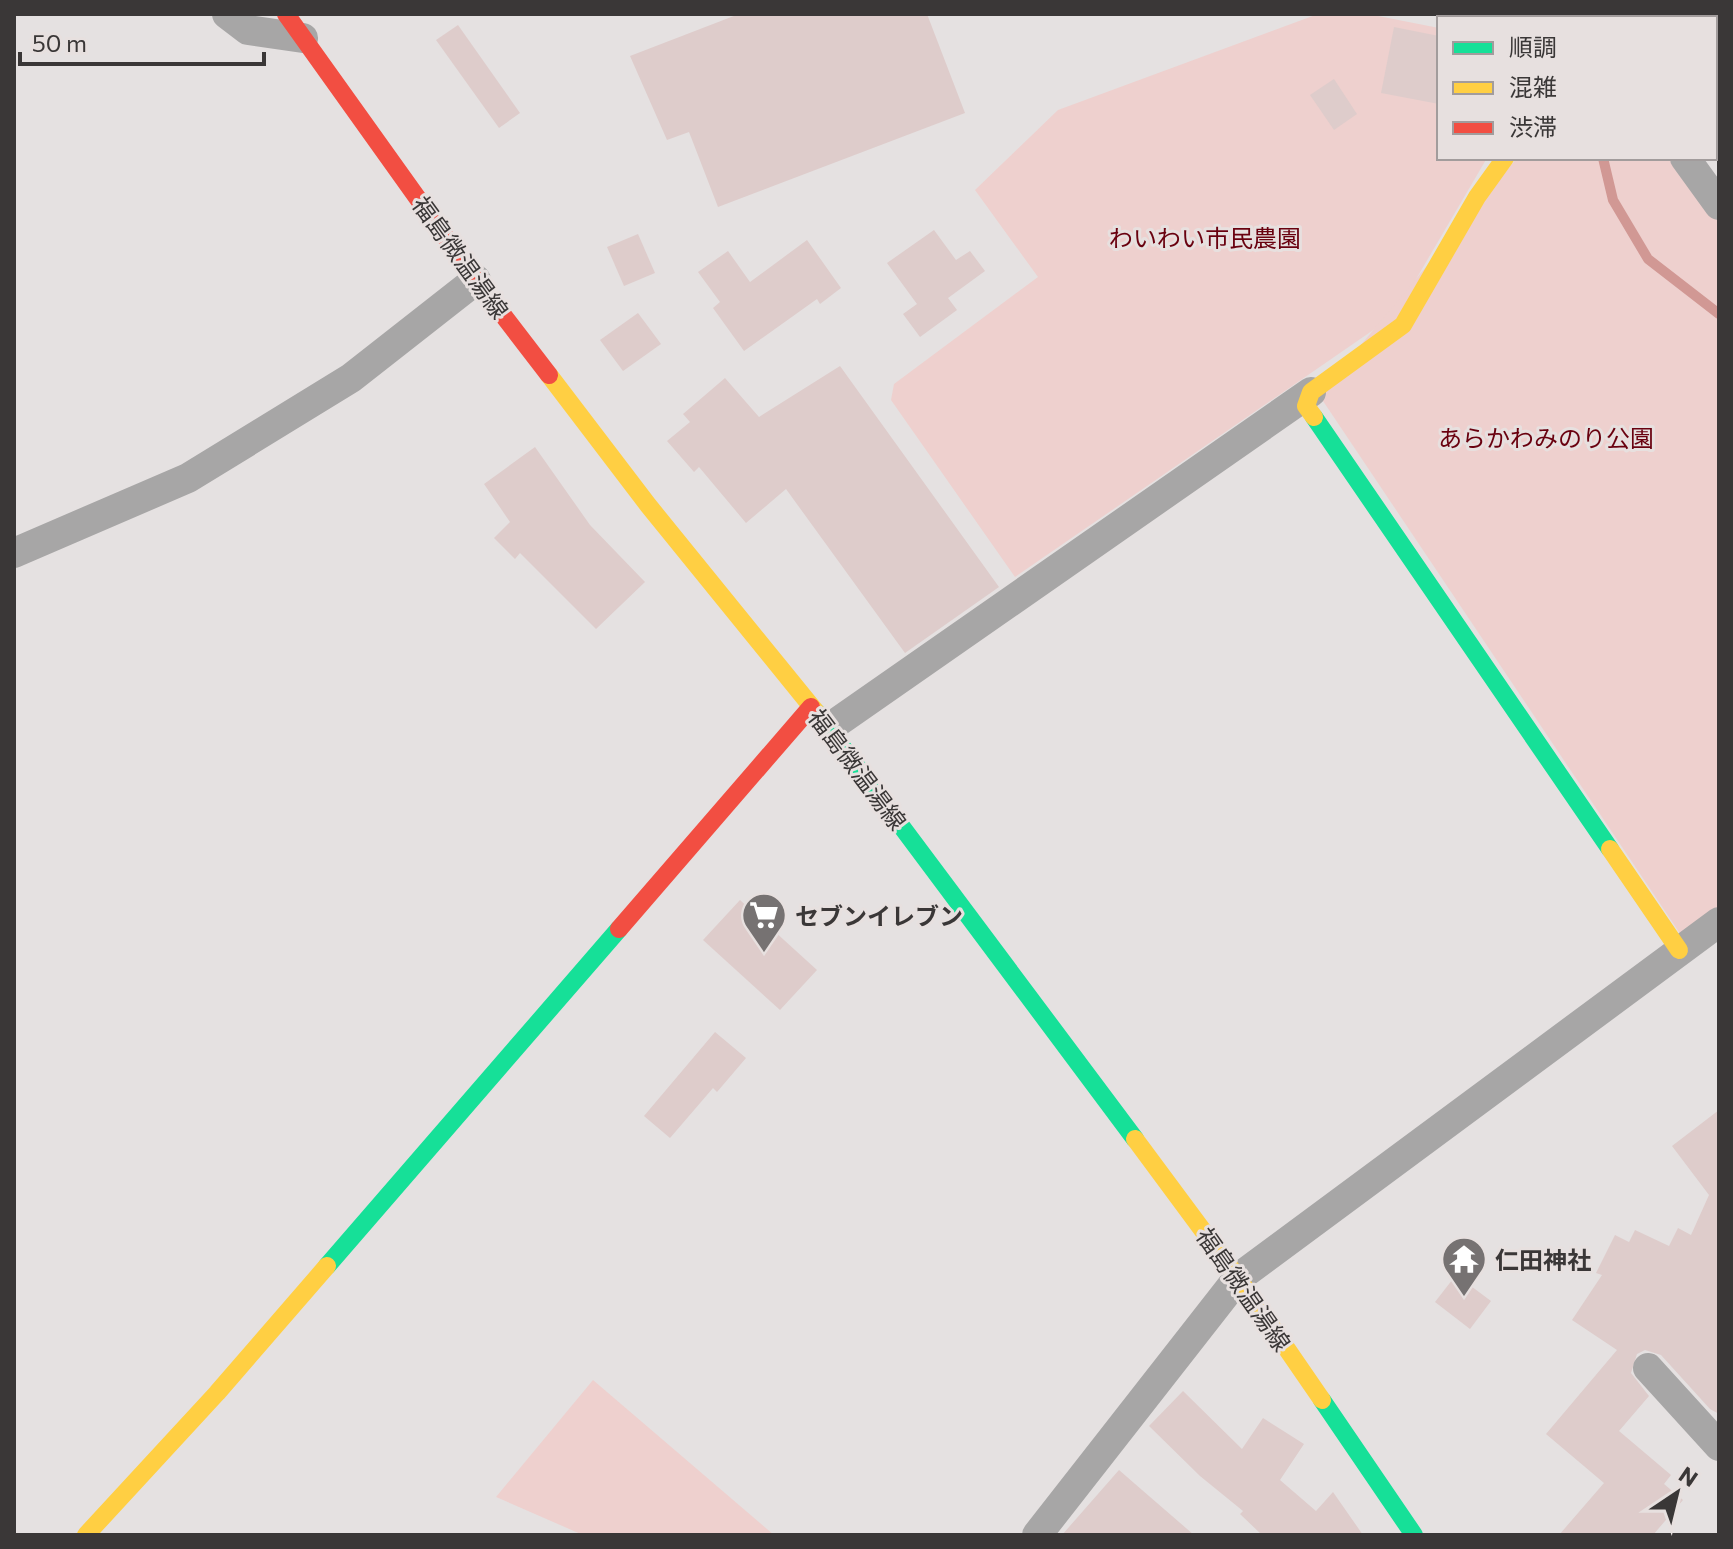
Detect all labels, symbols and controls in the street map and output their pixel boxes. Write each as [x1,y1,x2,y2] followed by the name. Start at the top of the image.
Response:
[20,16,264,66] scale bar
[1437,16,1717,160] legend
[32,28,87,57] text: 50 m
[1509,32,1557,61] text: 順調
[1509,72,1557,101] text: 混雑
[1509,112,1557,141] text: 渋滞
[407,190,515,324] street label: 福島微温湯線
[1109,223,1301,252] park label: わいわい市民農園
[1438,423,1654,452] park label: あらかわみのり公園
[803,703,913,835] street label: 福島微温湯線
[740,891,788,954] supermarket icon: セブンイレブン
[795,901,963,930] place label: セブンイレブン
[1191,1222,1297,1356] street label: 福島微温湯線
[1440,1235,1488,1298] temple icon: 仁田神社
[1495,1245,1591,1274] place label: 仁田神社
[1637,1453,1717,1533] north arrow
[1674,1460,1703,1492] text: N

